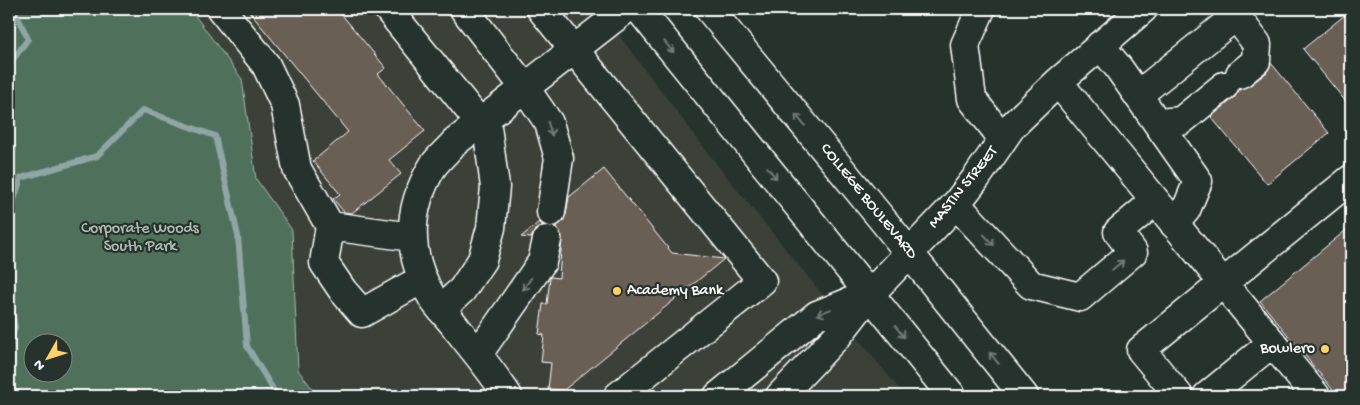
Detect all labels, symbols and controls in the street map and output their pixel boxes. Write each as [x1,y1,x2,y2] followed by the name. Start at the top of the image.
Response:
[664,40,675,53] one-way arrow
[795,113,806,126] one-way arrow
[546,121,556,137] one-way arrow
[815,140,921,264] street label: COLLEGE BOULEVARD
[925,142,1003,233] street label: MASTIN STREET
[766,166,777,179] one-way arrow
[81,220,200,257] park label: Corporate Woods South Park
[983,233,994,246] one-way arrow
[1111,259,1124,271] one-way arrow
[522,277,532,291] one-way arrow
[627,282,725,301] place label: Academy Bank
[611,285,623,297] marker: Academy Bank
[817,308,832,317] one-way arrow
[895,325,906,338] one-way arrow
[22,332,72,382] north arrow
[1259,340,1315,359] place label: Bowlero
[1319,343,1331,355] marker: Bowlero
[988,352,999,365] one-way arrow
[30,356,49,374] text: N

